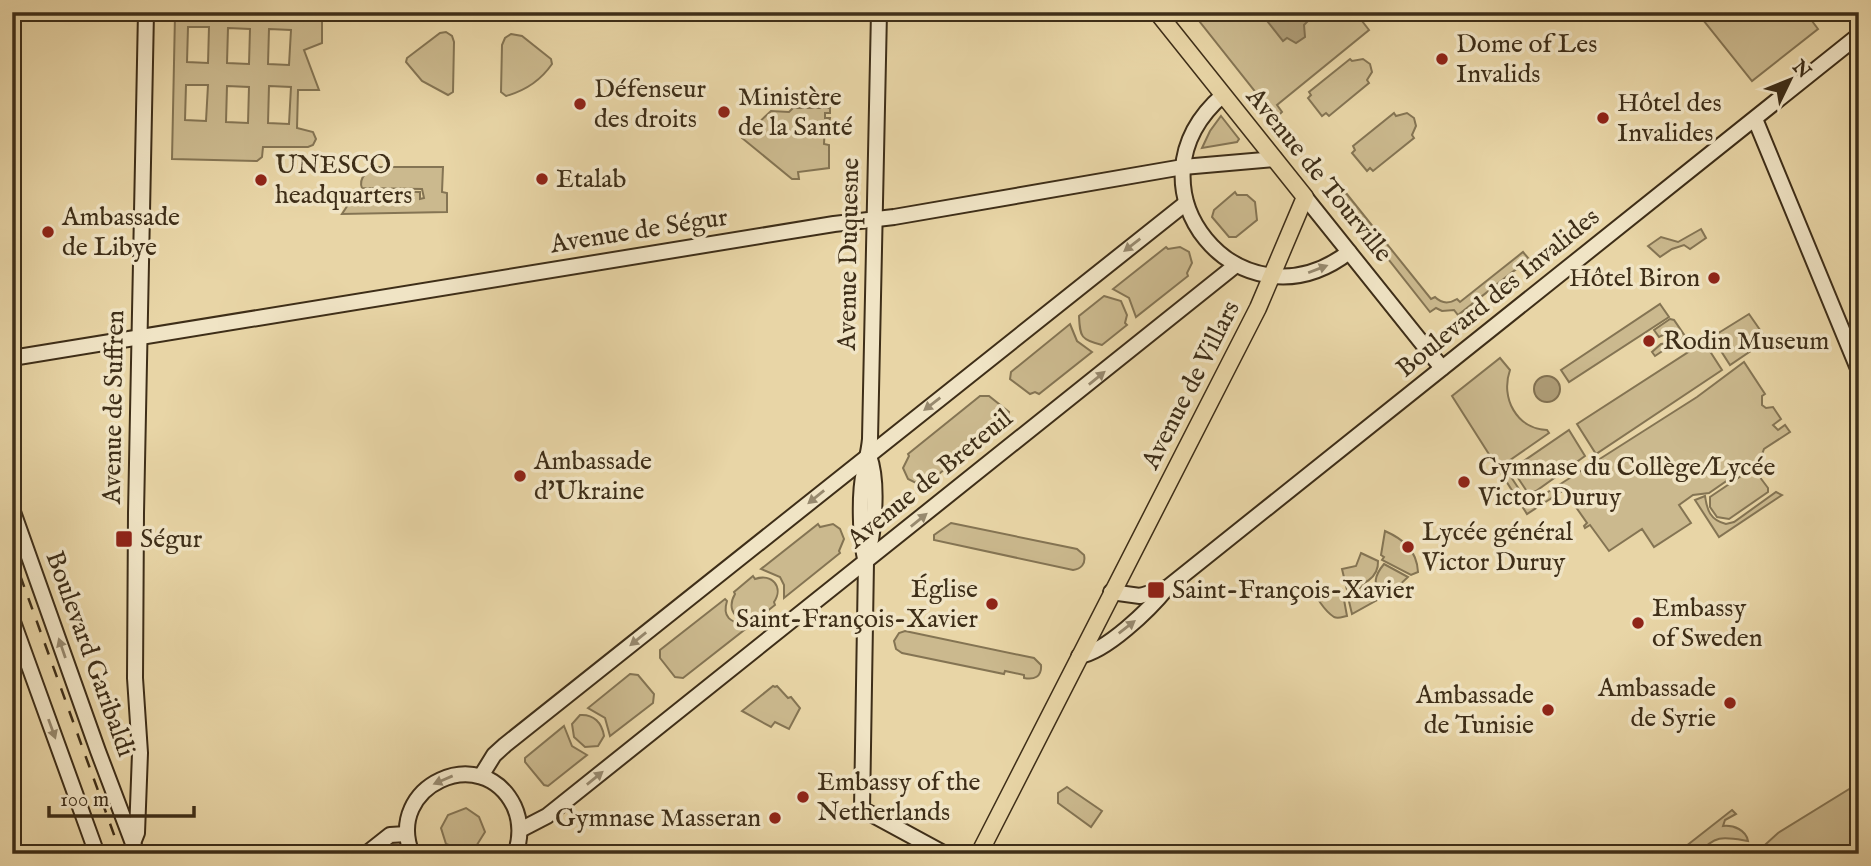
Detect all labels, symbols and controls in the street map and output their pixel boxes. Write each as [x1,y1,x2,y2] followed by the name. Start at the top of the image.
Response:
[1456,28,1597,91] place label: Dome of Les Invalids
[1756,46,1826,116] north arrow
[1434,51,1450,67] marker: Dome of Les Invalids
[1786,55,1816,84] text: N
[594,73,706,136] place label: Défenseur des droits
[1238,80,1399,269] street label: Avenue de Tourville
[738,81,853,144] place label: Ministère de la Santé
[1617,87,1722,150] place label: Hôtel des Invalides
[572,96,588,112] marker: Défenseur des droits
[716,104,732,120] marker: Ministère de la Santé
[1595,110,1611,126] marker: Hôtel des Invalides
[275,149,412,212] place label: UNESCO headquarters
[831,157,867,352] street label: Avenue Duquesne
[556,163,627,196] place label: Etalab
[534,171,550,187] marker: Etalab
[253,172,269,188] marker: UNESCO headquarters
[61,201,180,264] place label: Ambassade de Libye
[547,201,730,261] street label: Avenue de Ségur
[1390,201,1606,385] street label: Boulevard des Invalides
[40,224,56,240] marker: Ambassade de Libye
[1124,238,1142,253] one-way arrow
[1569,262,1700,295] place label: Hôtel Biron
[1308,264,1329,275] one-way arrow
[1706,270,1722,286] marker: Hôtel Biron
[1134,295,1248,476] street label: Avenue de Villars
[96,309,132,505] street label: Avenue de Suffren
[1663,325,1829,358] place label: Rodin Museum
[1641,333,1657,349] marker: Rodin Museum
[1088,370,1106,385] one-way arrow
[924,396,942,411] one-way arrow
[840,402,1020,557] street label: Avenue de Breteuil
[533,445,652,508] place label: Ambassade d'Ukraine
[1477,451,1775,514] place label: Gymnase du Collège/Lycée Victor Duruy
[512,468,528,484] marker: Ambassade d'Ukraine
[1456,474,1472,490] marker: Gymnase du Collège/Lycée Victor Duruy
[807,489,824,504] one-way arrow
[910,512,928,527] one-way arrow
[1421,516,1574,579] place label: Lycée général Victor Duruy
[140,523,203,556] place label: Ségur
[114,529,134,549] marker: Ségur
[1400,539,1416,555] marker: Lycée général Victor Duruy
[37,547,143,761] street label: Boulevard Garibaldi
[736,573,978,636] place label: Église Saint-François-Xavier
[1172,574,1415,607] place label: Saint-François-Xavier
[1146,580,1166,600] marker: Saint-François-Xavier
[1652,592,1763,655] place label: Embassy of Sweden
[984,596,1000,612] marker: Église Saint-François-Xavier
[1630,615,1646,631] marker: Embassy of Sweden
[1118,620,1135,635] one-way arrow
[629,631,647,646] one-way arrow
[56,638,67,659] one-way arrow
[1597,672,1716,735] place label: Ambassade de Syrie
[1415,679,1534,742] place label: Ambassade de Tunisie
[1722,695,1738,711] marker: Ambassade de Syrie
[1540,702,1556,718] marker: Ambassade de Tunisie
[47,719,58,740] one-way arrow
[817,766,981,829] place label: Embassy of the Netherlands
[586,770,604,785] one-way arrow
[49,775,194,819] scale bar
[432,775,453,786] one-way arrow
[60,787,109,814] text: 100 m
[795,789,811,805] marker: Embassy of the Netherlands
[555,802,761,835] place label: Gymnase Masseran
[767,810,783,826] marker: Gymnase Masseran

